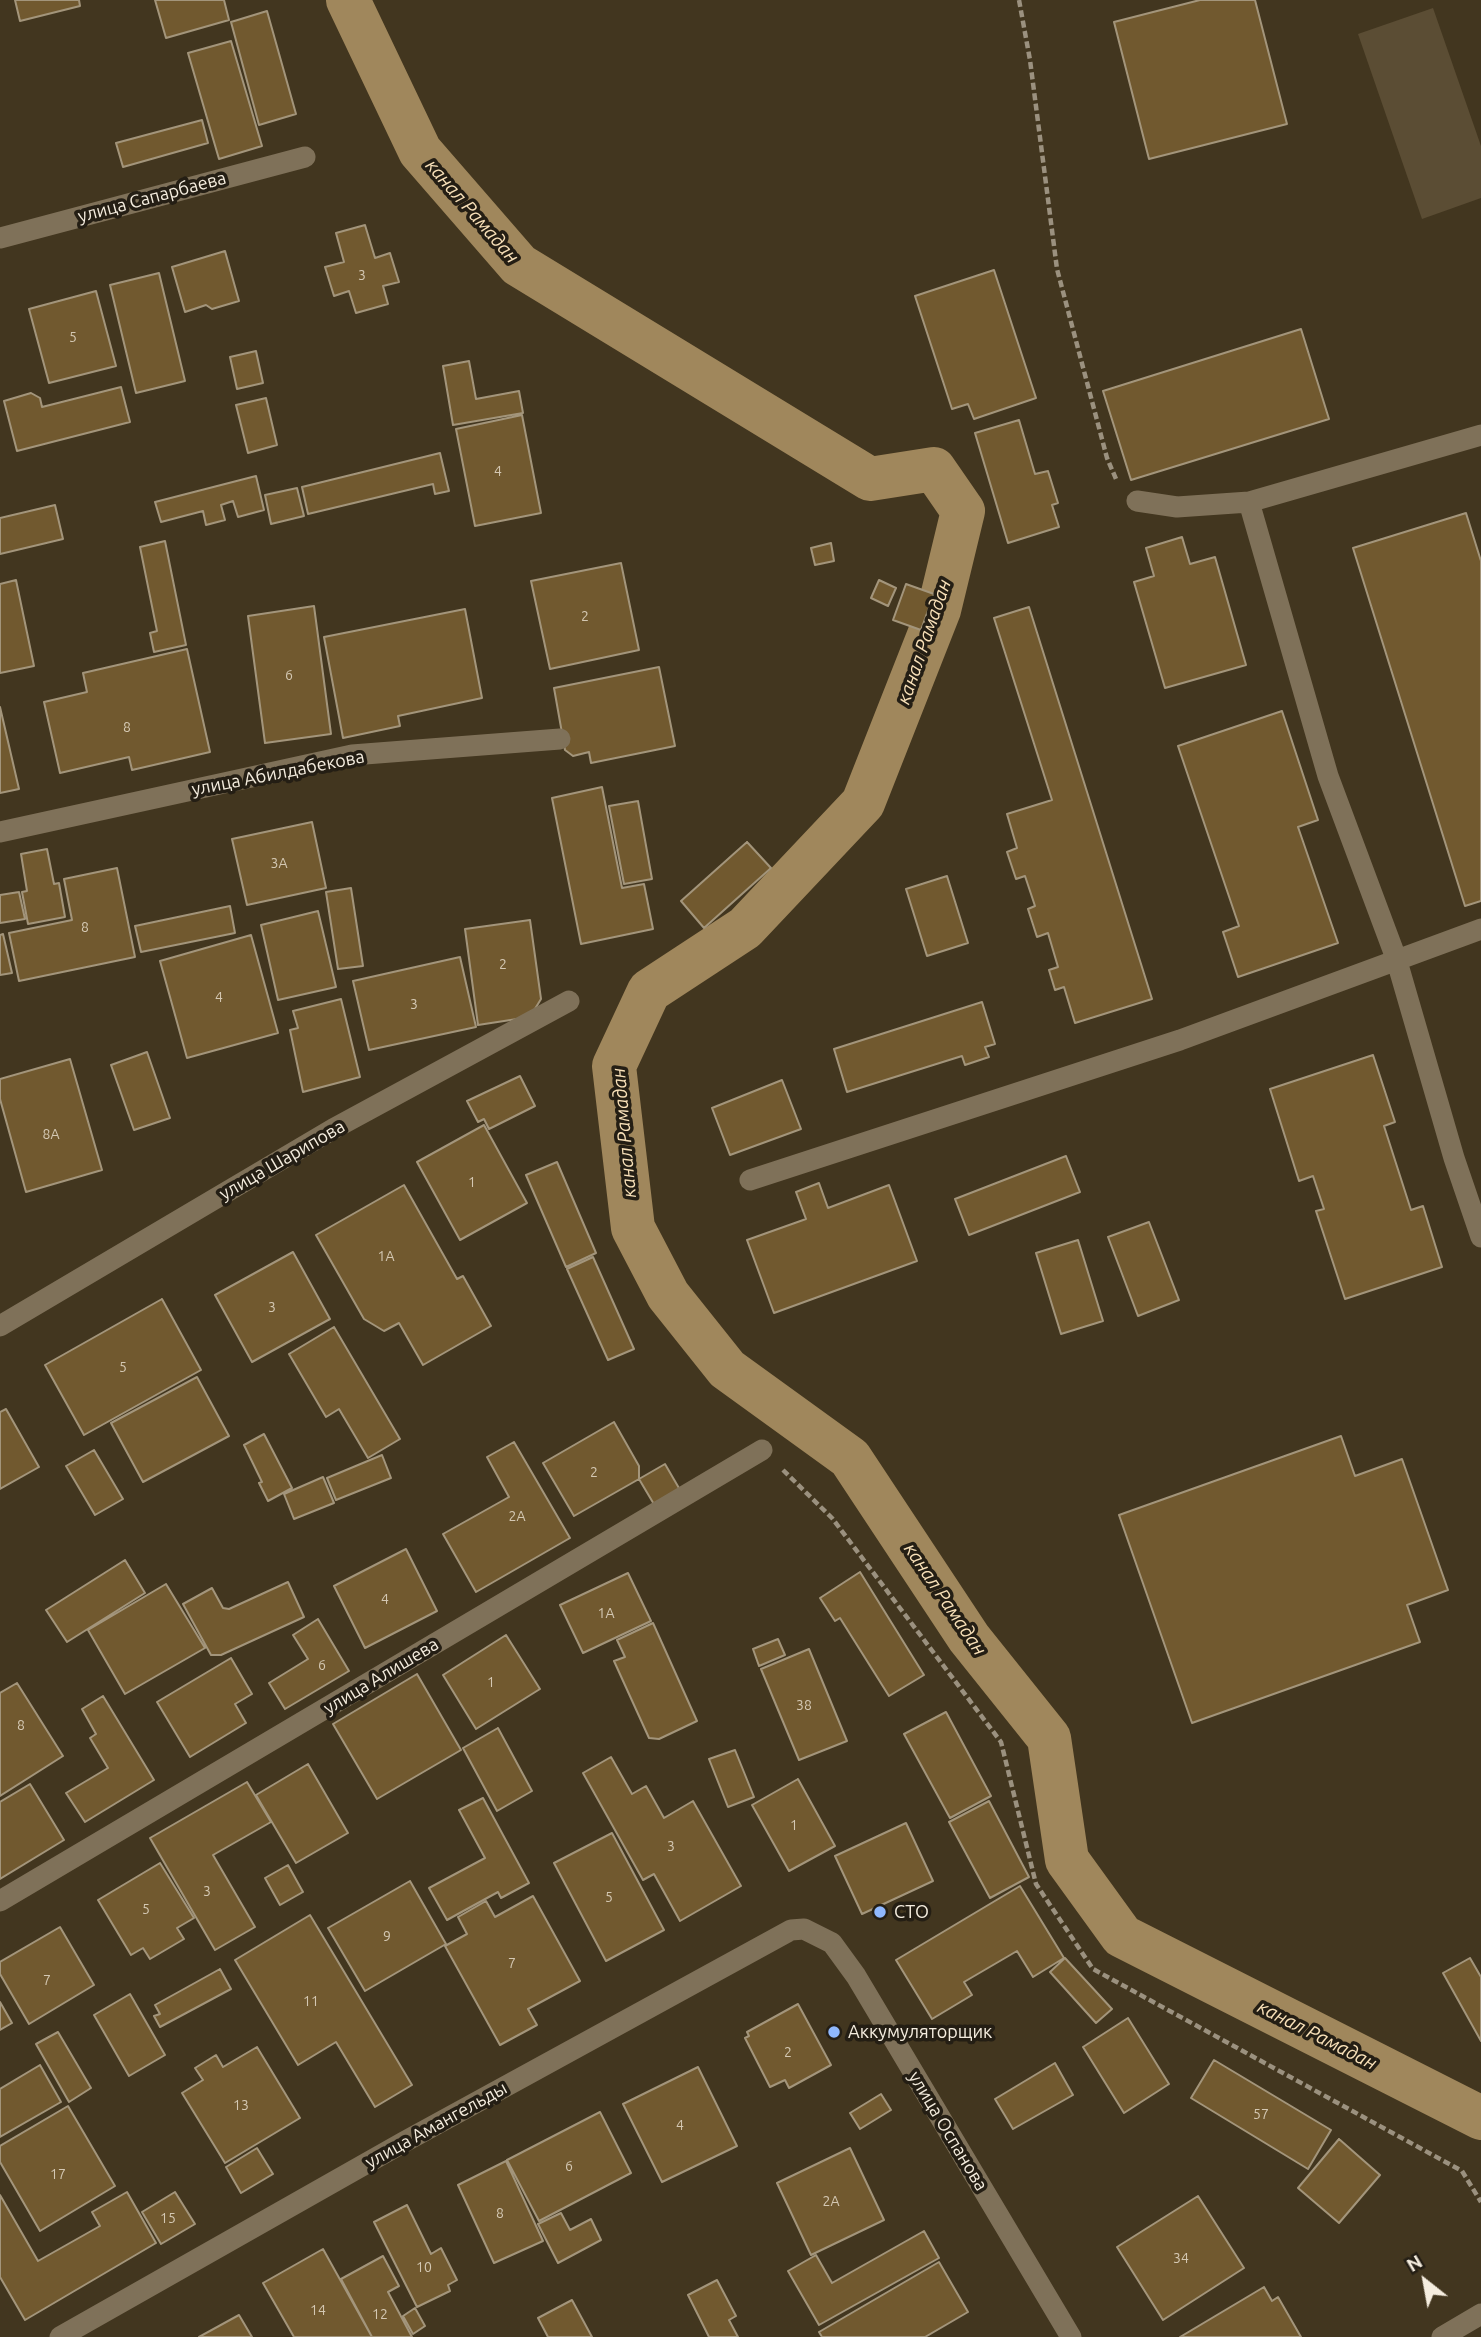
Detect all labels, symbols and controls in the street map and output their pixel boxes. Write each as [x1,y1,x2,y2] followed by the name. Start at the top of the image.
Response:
[421,154,523,268] water label: канал Рамадан
[75,167,229,227] street label: улица Сапарбаева
[358,267,366,283] house number: 3
[69,329,77,345] house number: 5
[494,463,502,479] house number: 4
[892,577,956,707] water label: канал Рамадан
[581,608,589,624] house number: 2
[285,667,293,683] house number: 6
[123,719,131,735] house number: 8
[190,746,366,800] street label: улица Абилдабекова
[271,855,287,871] house number: 3А
[81,919,89,935] house number: 8
[499,956,507,972] house number: 2
[215,989,223,1005] house number: 4
[410,996,418,1012] house number: 3
[607,1067,641,1199] water label: канал Рамадан
[215,1115,349,1205] street label: улица Шарипова
[43,1126,59,1142] house number: 8А
[468,1174,476,1190] house number: 1
[378,1248,394,1264] house number: 1А
[268,1299,276,1315] house number: 3
[119,1359,127,1375] house number: 5
[590,1464,598,1480] house number: 2
[509,1508,525,1524] house number: 2А
[899,1539,991,1659] water label: канал Рамадан
[381,1591,389,1607] house number: 4
[598,1605,614,1621] house number: 1А
[320,1633,442,1719] street label: улица Алишева
[318,1657,326,1673] house number: 6
[487,1674,495,1690] house number: 1
[796,1697,812,1713] house number: 38
[17,1717,25,1733] house number: 8
[790,1817,798,1833] house number: 1
[667,1838,675,1854] house number: 3
[203,1883,211,1899] house number: 3
[605,1889,613,1905] house number: 5
[142,1901,150,1917] house number: 5
[894,1901,929,1923] place label: СТО
[872,1904,888,1920] marker: СТО
[383,1928,391,1944] house number: 9
[508,1955,516,1971] house number: 7
[43,1972,51,1988] house number: 7
[303,1993,319,2009] house number: 11
[1254,1995,1380,2075] water label: канал Рамадан
[848,2021,992,2043] place label: Аккумуляторщик
[826,2024,842,2040] marker: Аккумуляторщик
[784,2044,792,2060] house number: 2
[904,2067,992,2195] street label: улица Оспанова
[361,2077,511,2173] street label: улица Амангельды
[233,2097,249,2113] house number: 13
[1253,2106,1269,2122] house number: 57
[676,2117,684,2133] house number: 4
[565,2158,573,2174] house number: 6
[50,2166,66,2182] house number: 17
[823,2193,839,2209] house number: 2А
[496,2205,504,2221] house number: 8
[160,2210,176,2226] house number: 15
[1390,2246,1460,2316] north arrow
[1173,2250,1189,2266] house number: 34
[1402,2250,1426,2276] text: N
[416,2259,432,2275] house number: 10
[310,2302,326,2318] house number: 14
[372,2306,388,2322] house number: 12

